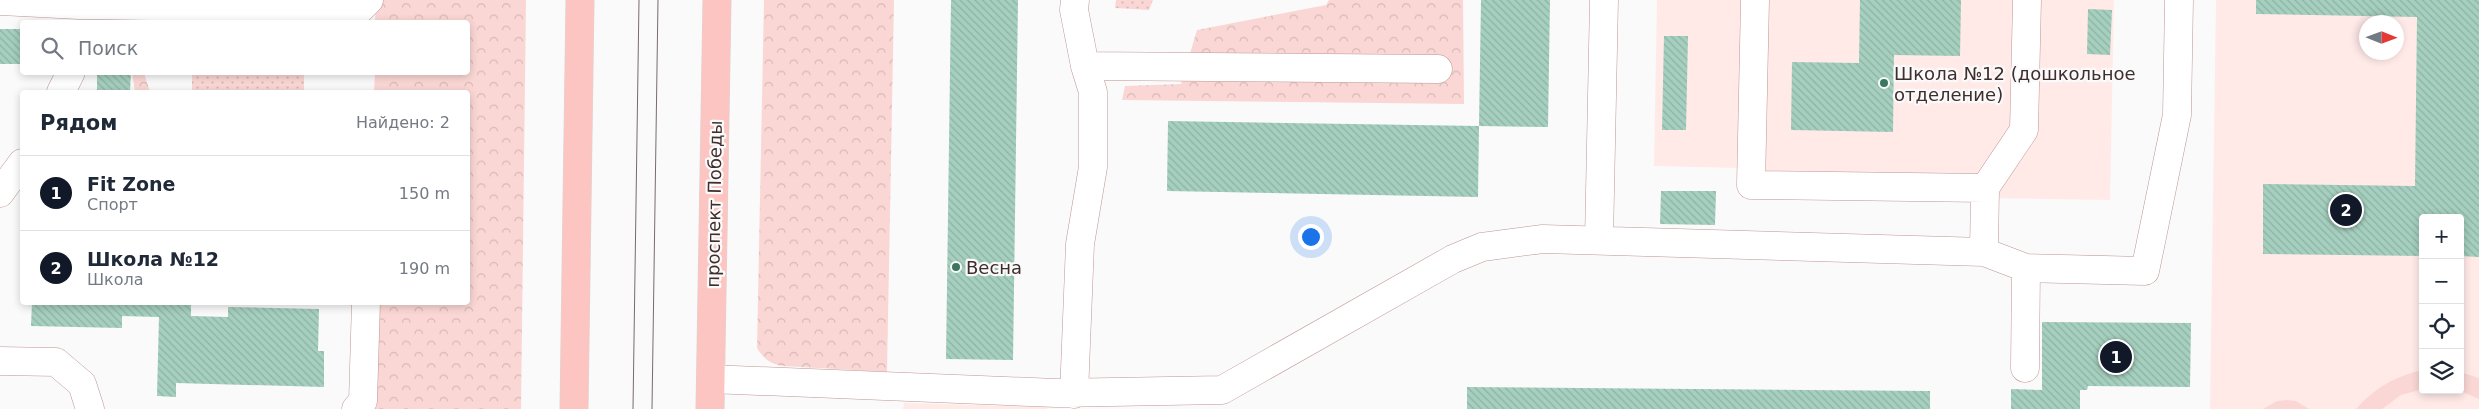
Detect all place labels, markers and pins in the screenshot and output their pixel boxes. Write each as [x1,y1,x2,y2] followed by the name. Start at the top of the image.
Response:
[1894,63,2136,105] place label: Школа №12 (дошкольное отделение)
[1878,77,1890,89] marker: Школа №12 (дошкольное отделение)
[2330,191,2362,229] pin: 2
[966,257,1022,278] place label: Весна
[950,261,962,273] marker: Весна
[2100,338,2132,376] pin: 1

